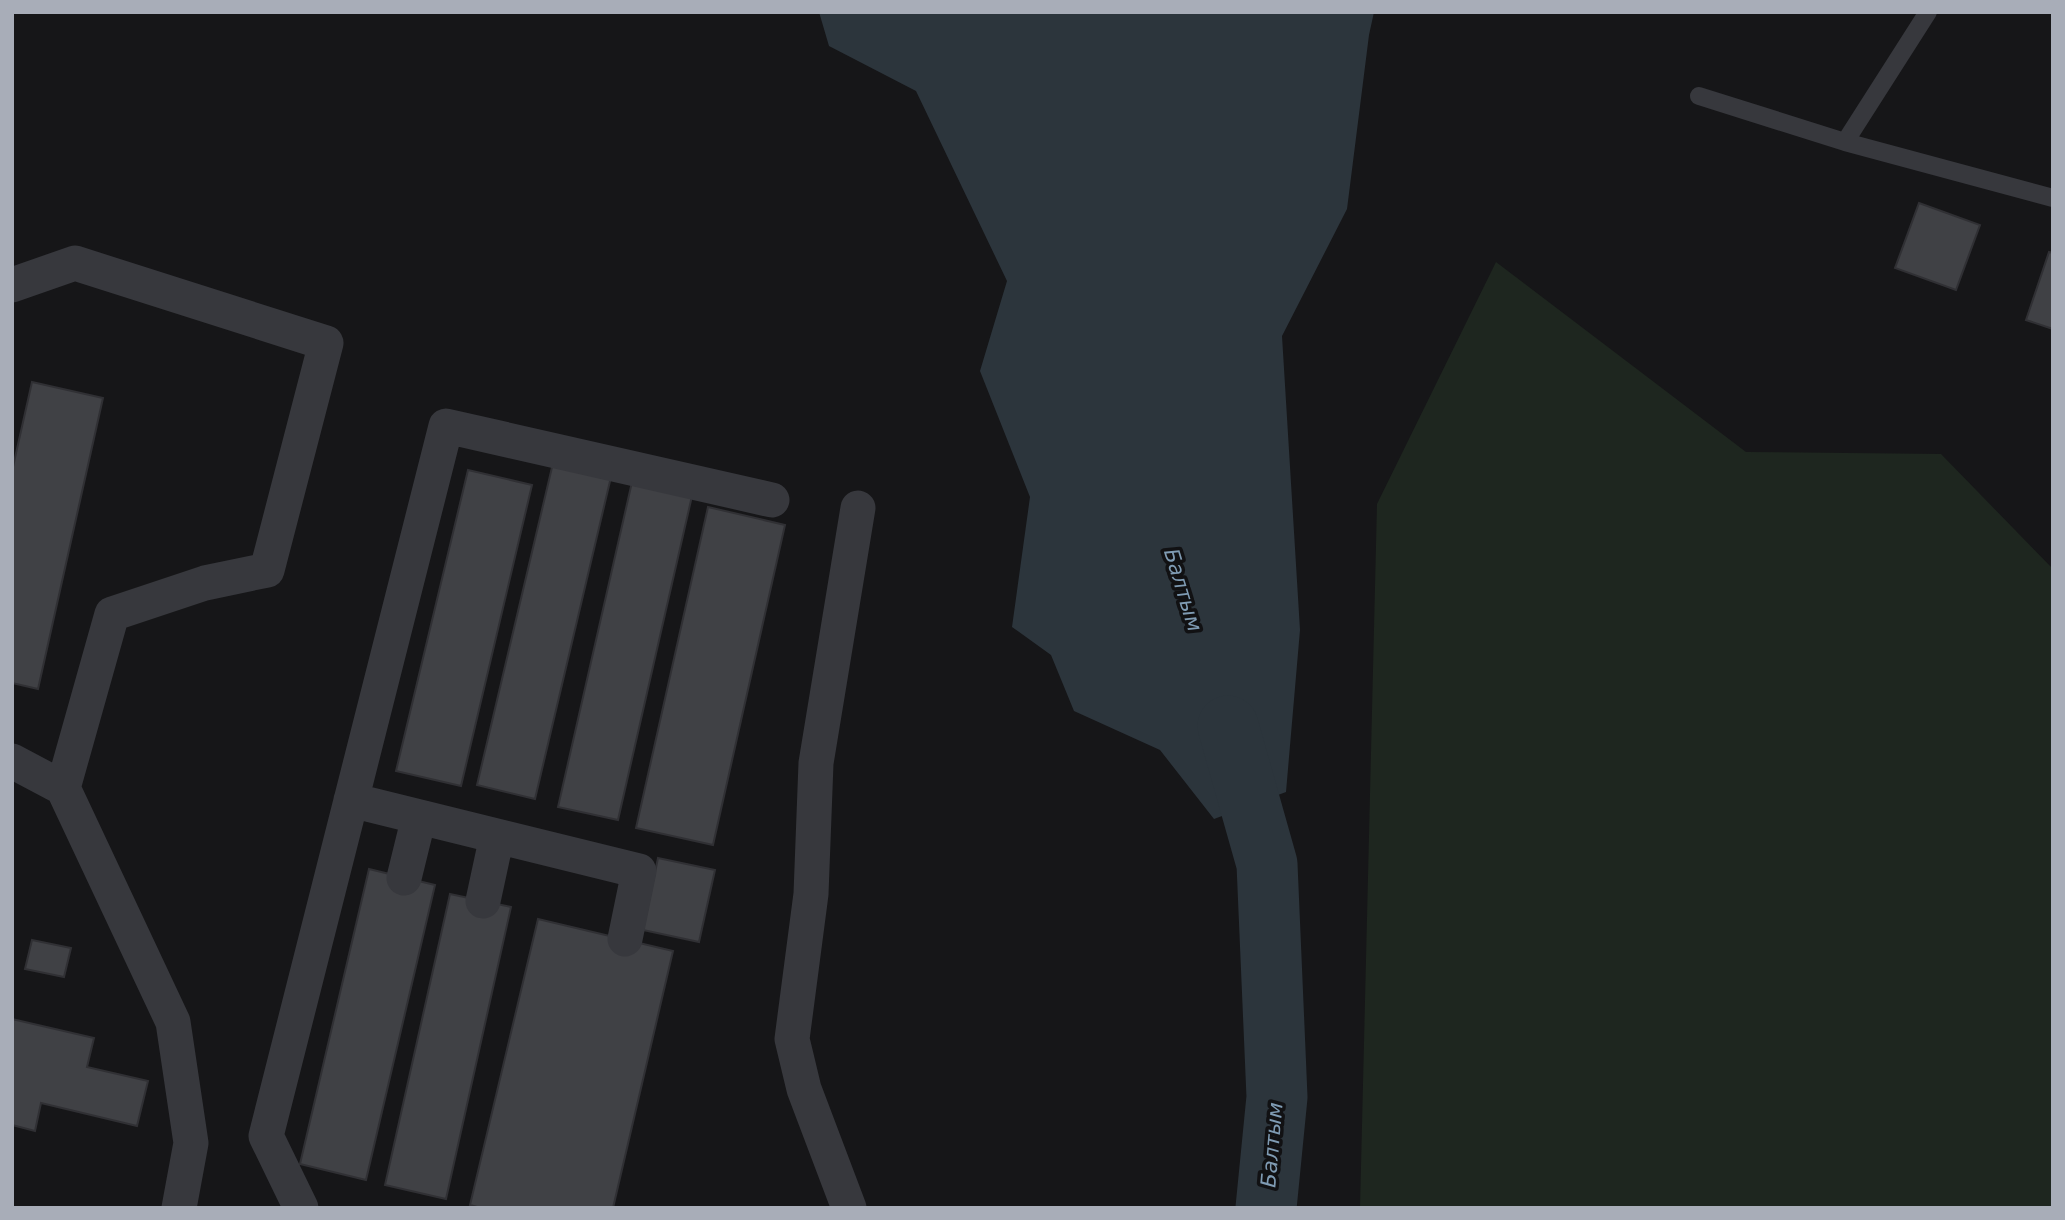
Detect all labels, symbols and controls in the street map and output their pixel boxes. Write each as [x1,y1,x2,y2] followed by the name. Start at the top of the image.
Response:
[1159,546,1207,634] water label: Балтым
[1256,1101,1288,1189] water label: Балтым

